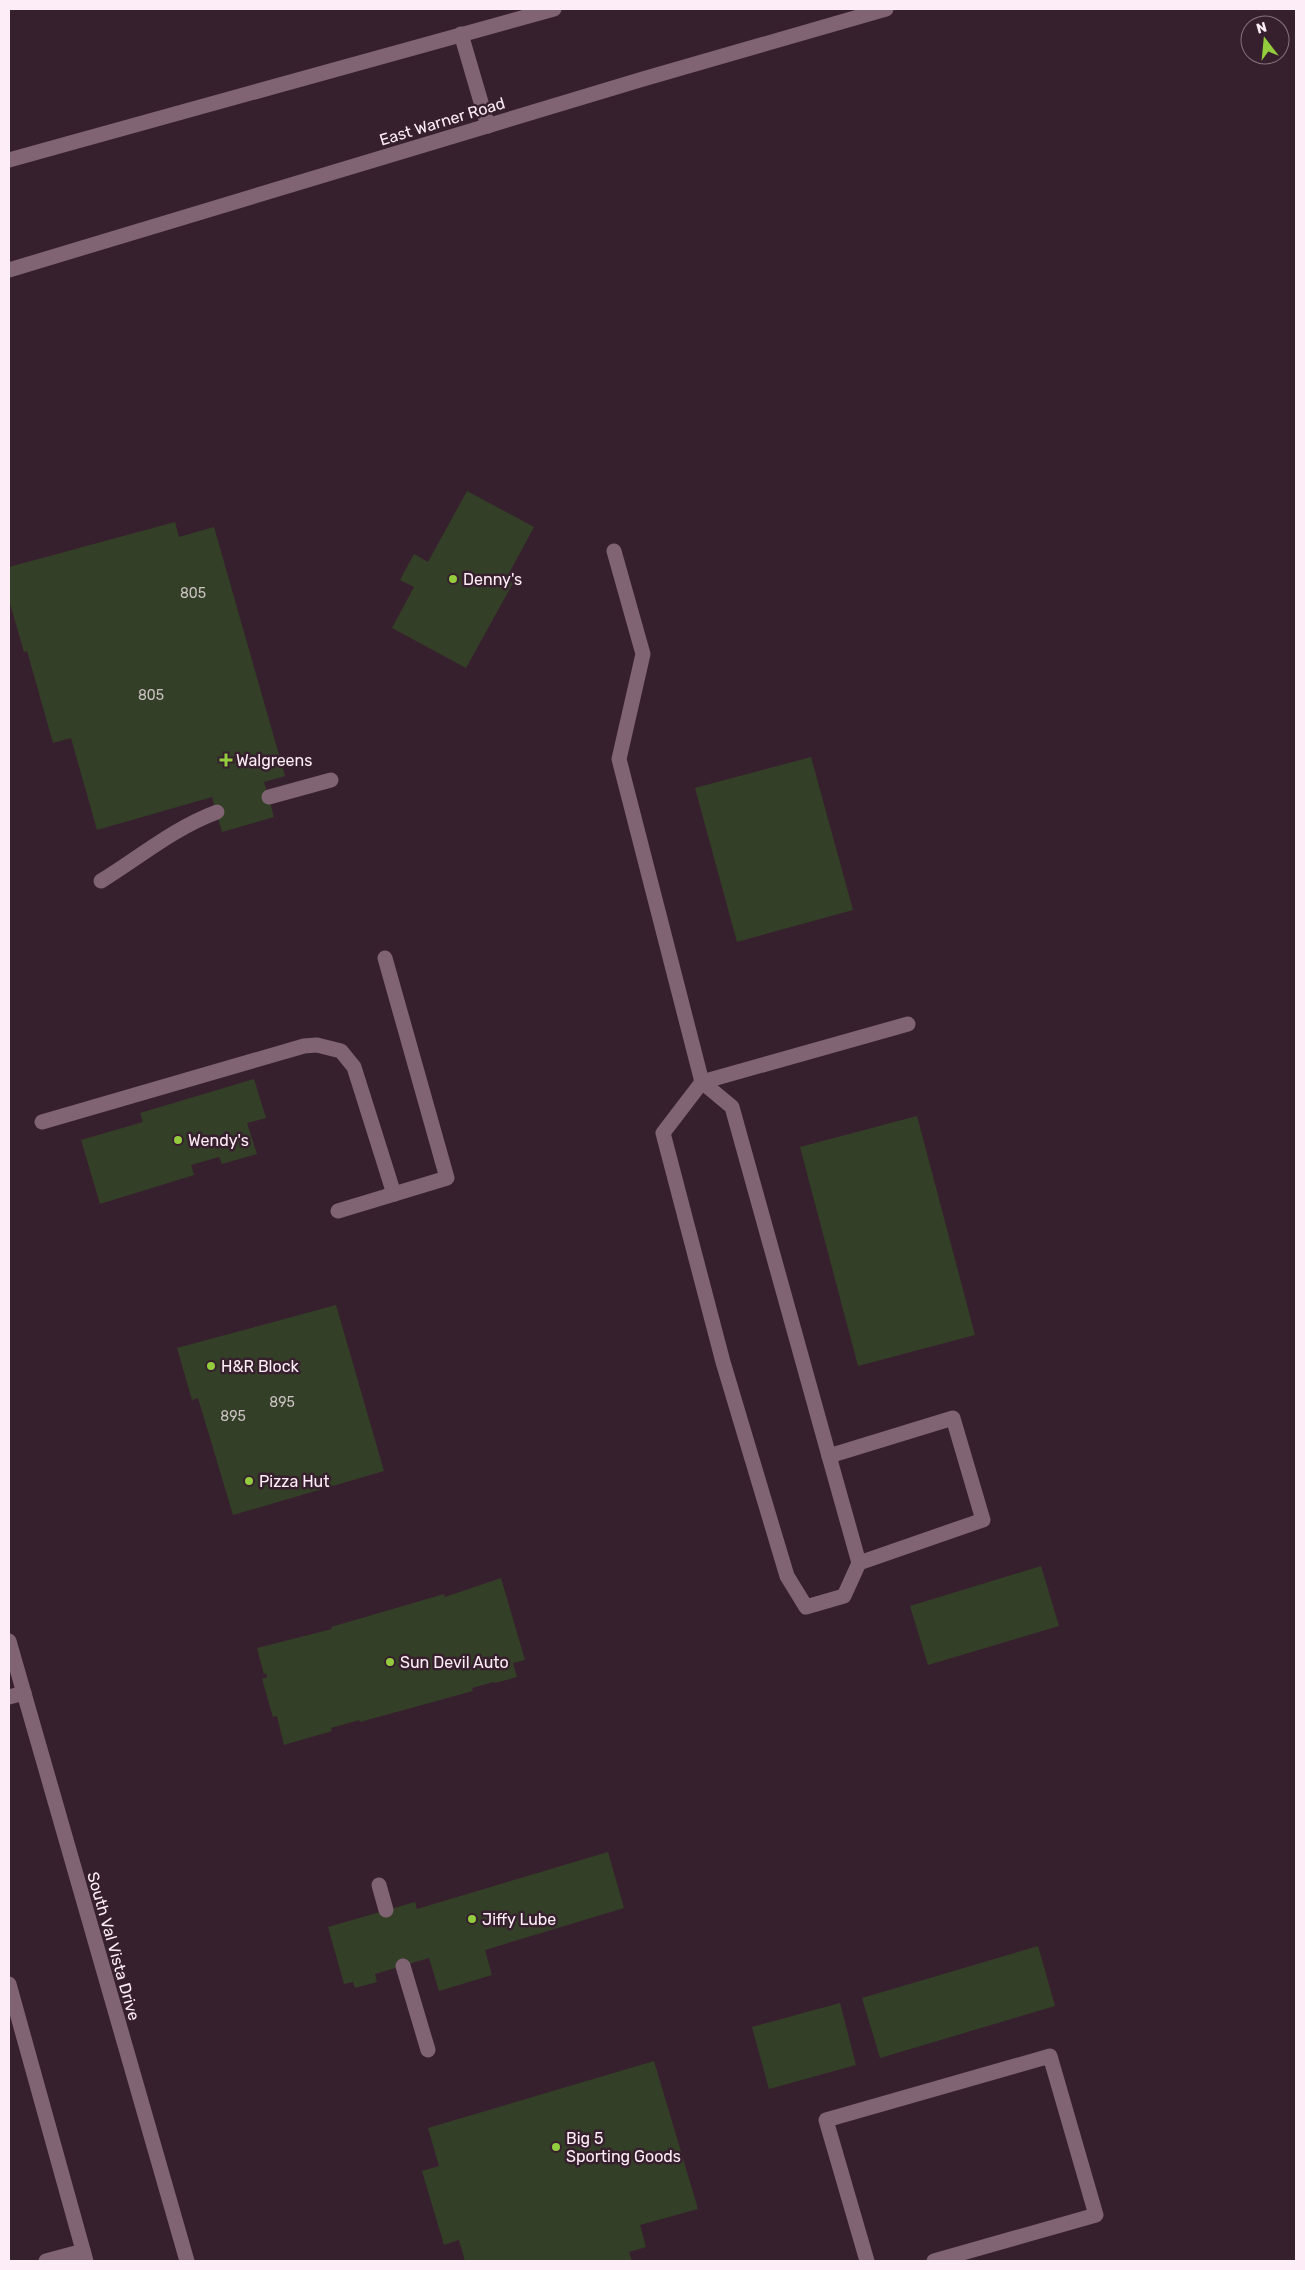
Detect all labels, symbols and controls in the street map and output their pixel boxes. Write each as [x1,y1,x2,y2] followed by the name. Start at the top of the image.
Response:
[1240,15,1290,65] north arrow
[1254,18,1269,38] text: N
[377,93,507,150] street label: East Warner Road
[463,570,522,589] place label: Denny's
[447,573,459,585] marker: Denny's
[180,585,206,602] house number: 805
[138,687,164,704] house number: 805
[236,751,312,770] place label: Walgreens
[220,754,232,766] marker: Walgreens
[188,1131,249,1150] place label: Wendy's
[172,1134,184,1146] marker: Wendy's
[221,1357,300,1376] place label: H&R Block
[205,1360,217,1372] marker: H&R Block
[269,1394,295,1411] house number: 895
[220,1408,246,1425] house number: 895
[259,1472,330,1491] place label: Pizza Hut
[243,1475,255,1487] marker: Pizza Hut
[400,1653,509,1672] place label: Sun Devil Auto
[384,1656,396,1668] marker: Sun Devil Auto
[83,1870,144,2023] street label: South Val Vista Drive
[482,1910,556,1929] place label: Jiffy Lube
[466,1913,478,1925] marker: Jiffy Lube
[566,2129,681,2166] place label: Big 5 Sporting Goods
[550,2141,562,2153] marker: Big 5 Sporting Goods

